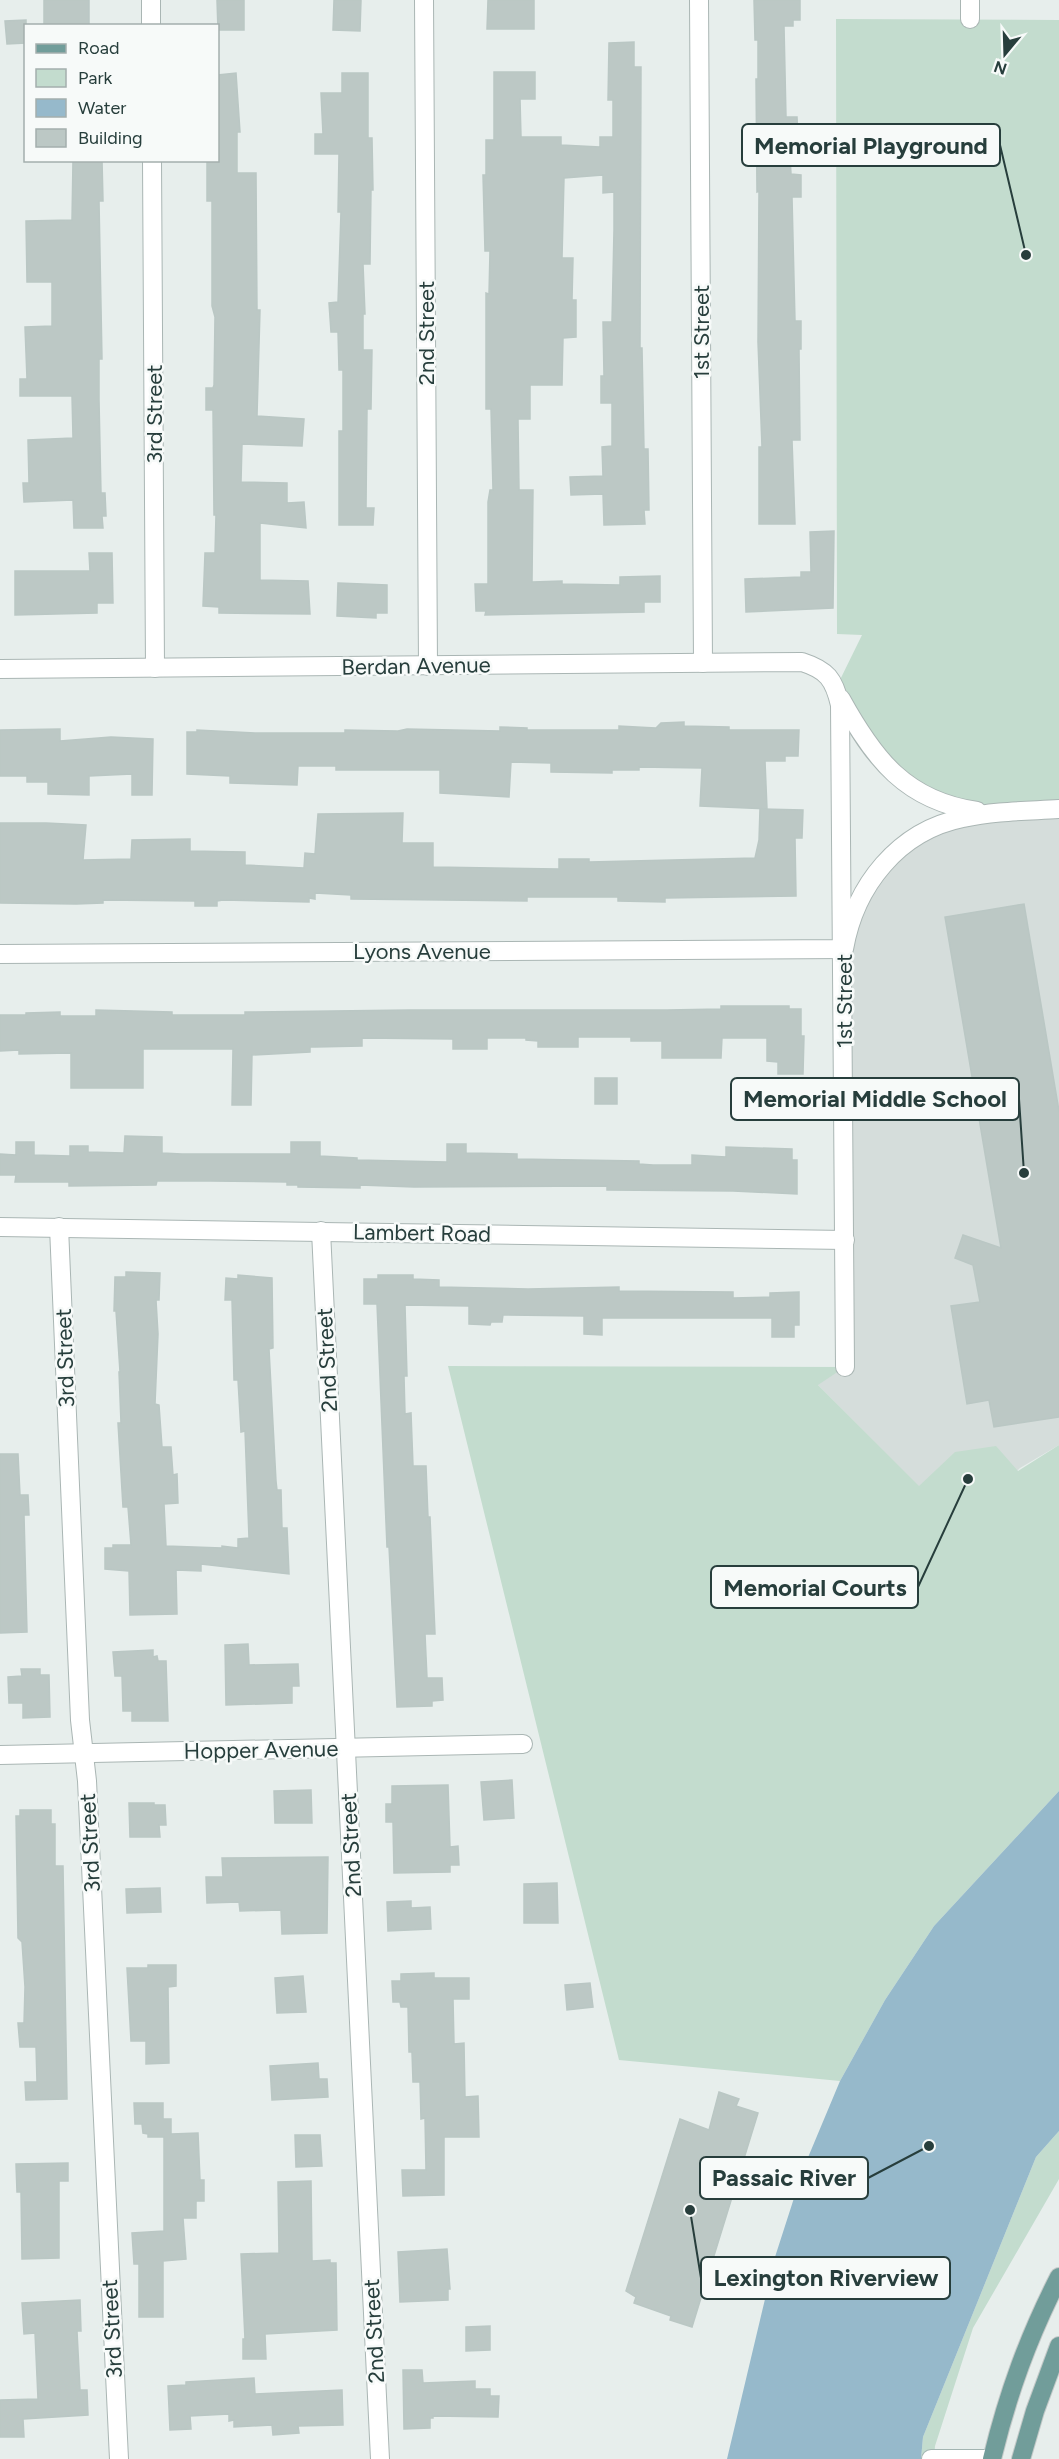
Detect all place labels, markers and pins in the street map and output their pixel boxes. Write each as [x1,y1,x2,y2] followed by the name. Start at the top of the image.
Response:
[742,124,1000,166] callout: Memorial Playground
[731,1078,1019,1120] callout: Memorial Middle School
[711,1566,918,1608] callout: Memorial Courts
[700,2157,868,2199] callout: Passaic River
[701,2257,950,2299] callout: Lexington Riverview

